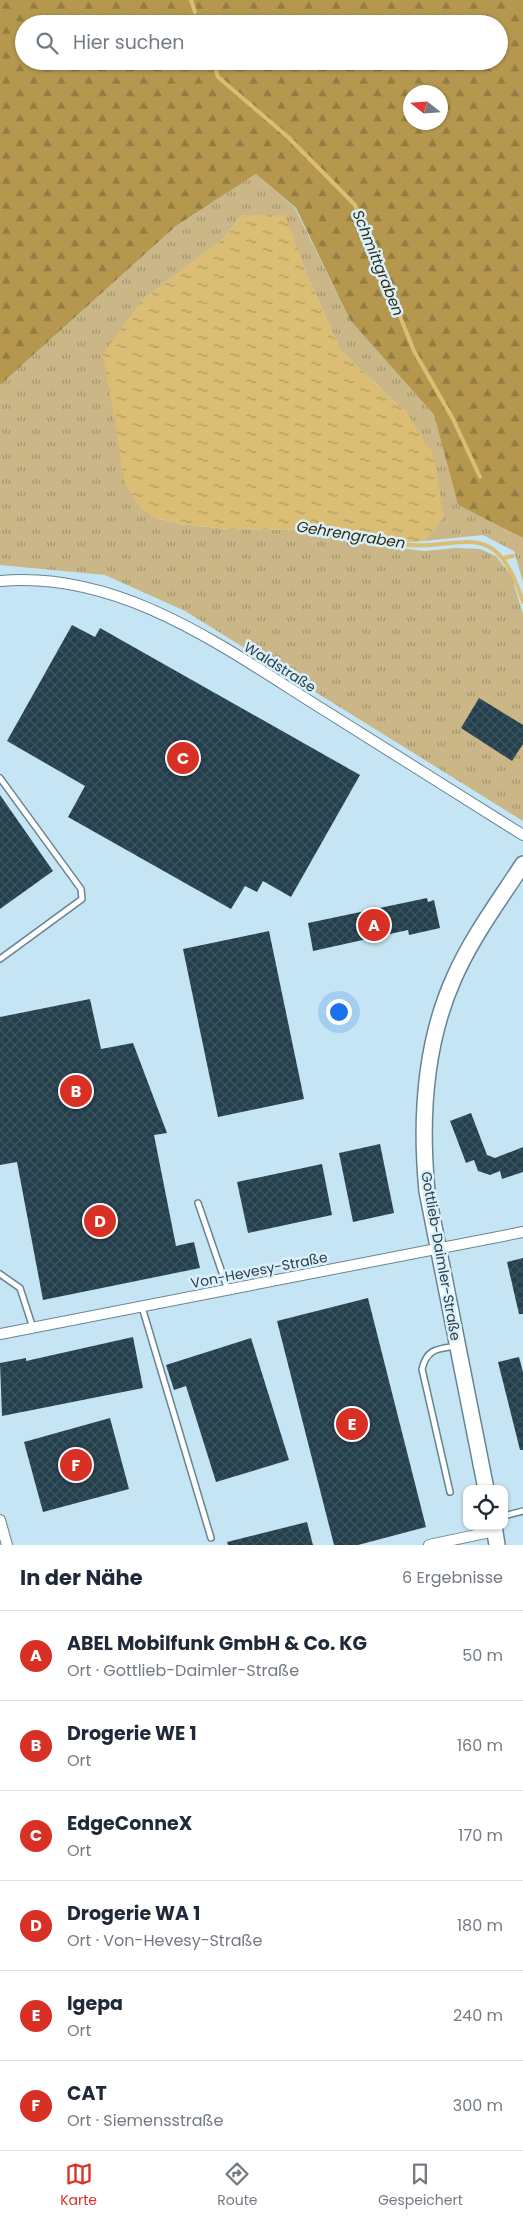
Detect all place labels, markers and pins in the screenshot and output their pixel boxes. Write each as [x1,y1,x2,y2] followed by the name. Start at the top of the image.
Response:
[167,739,199,777] pin: C
[358,906,390,944] pin: A
[60,1072,92,1110] pin: B
[84,1202,116,1240] pin: D
[336,1405,368,1443] pin: E
[60,1446,92,1484] pin: F

